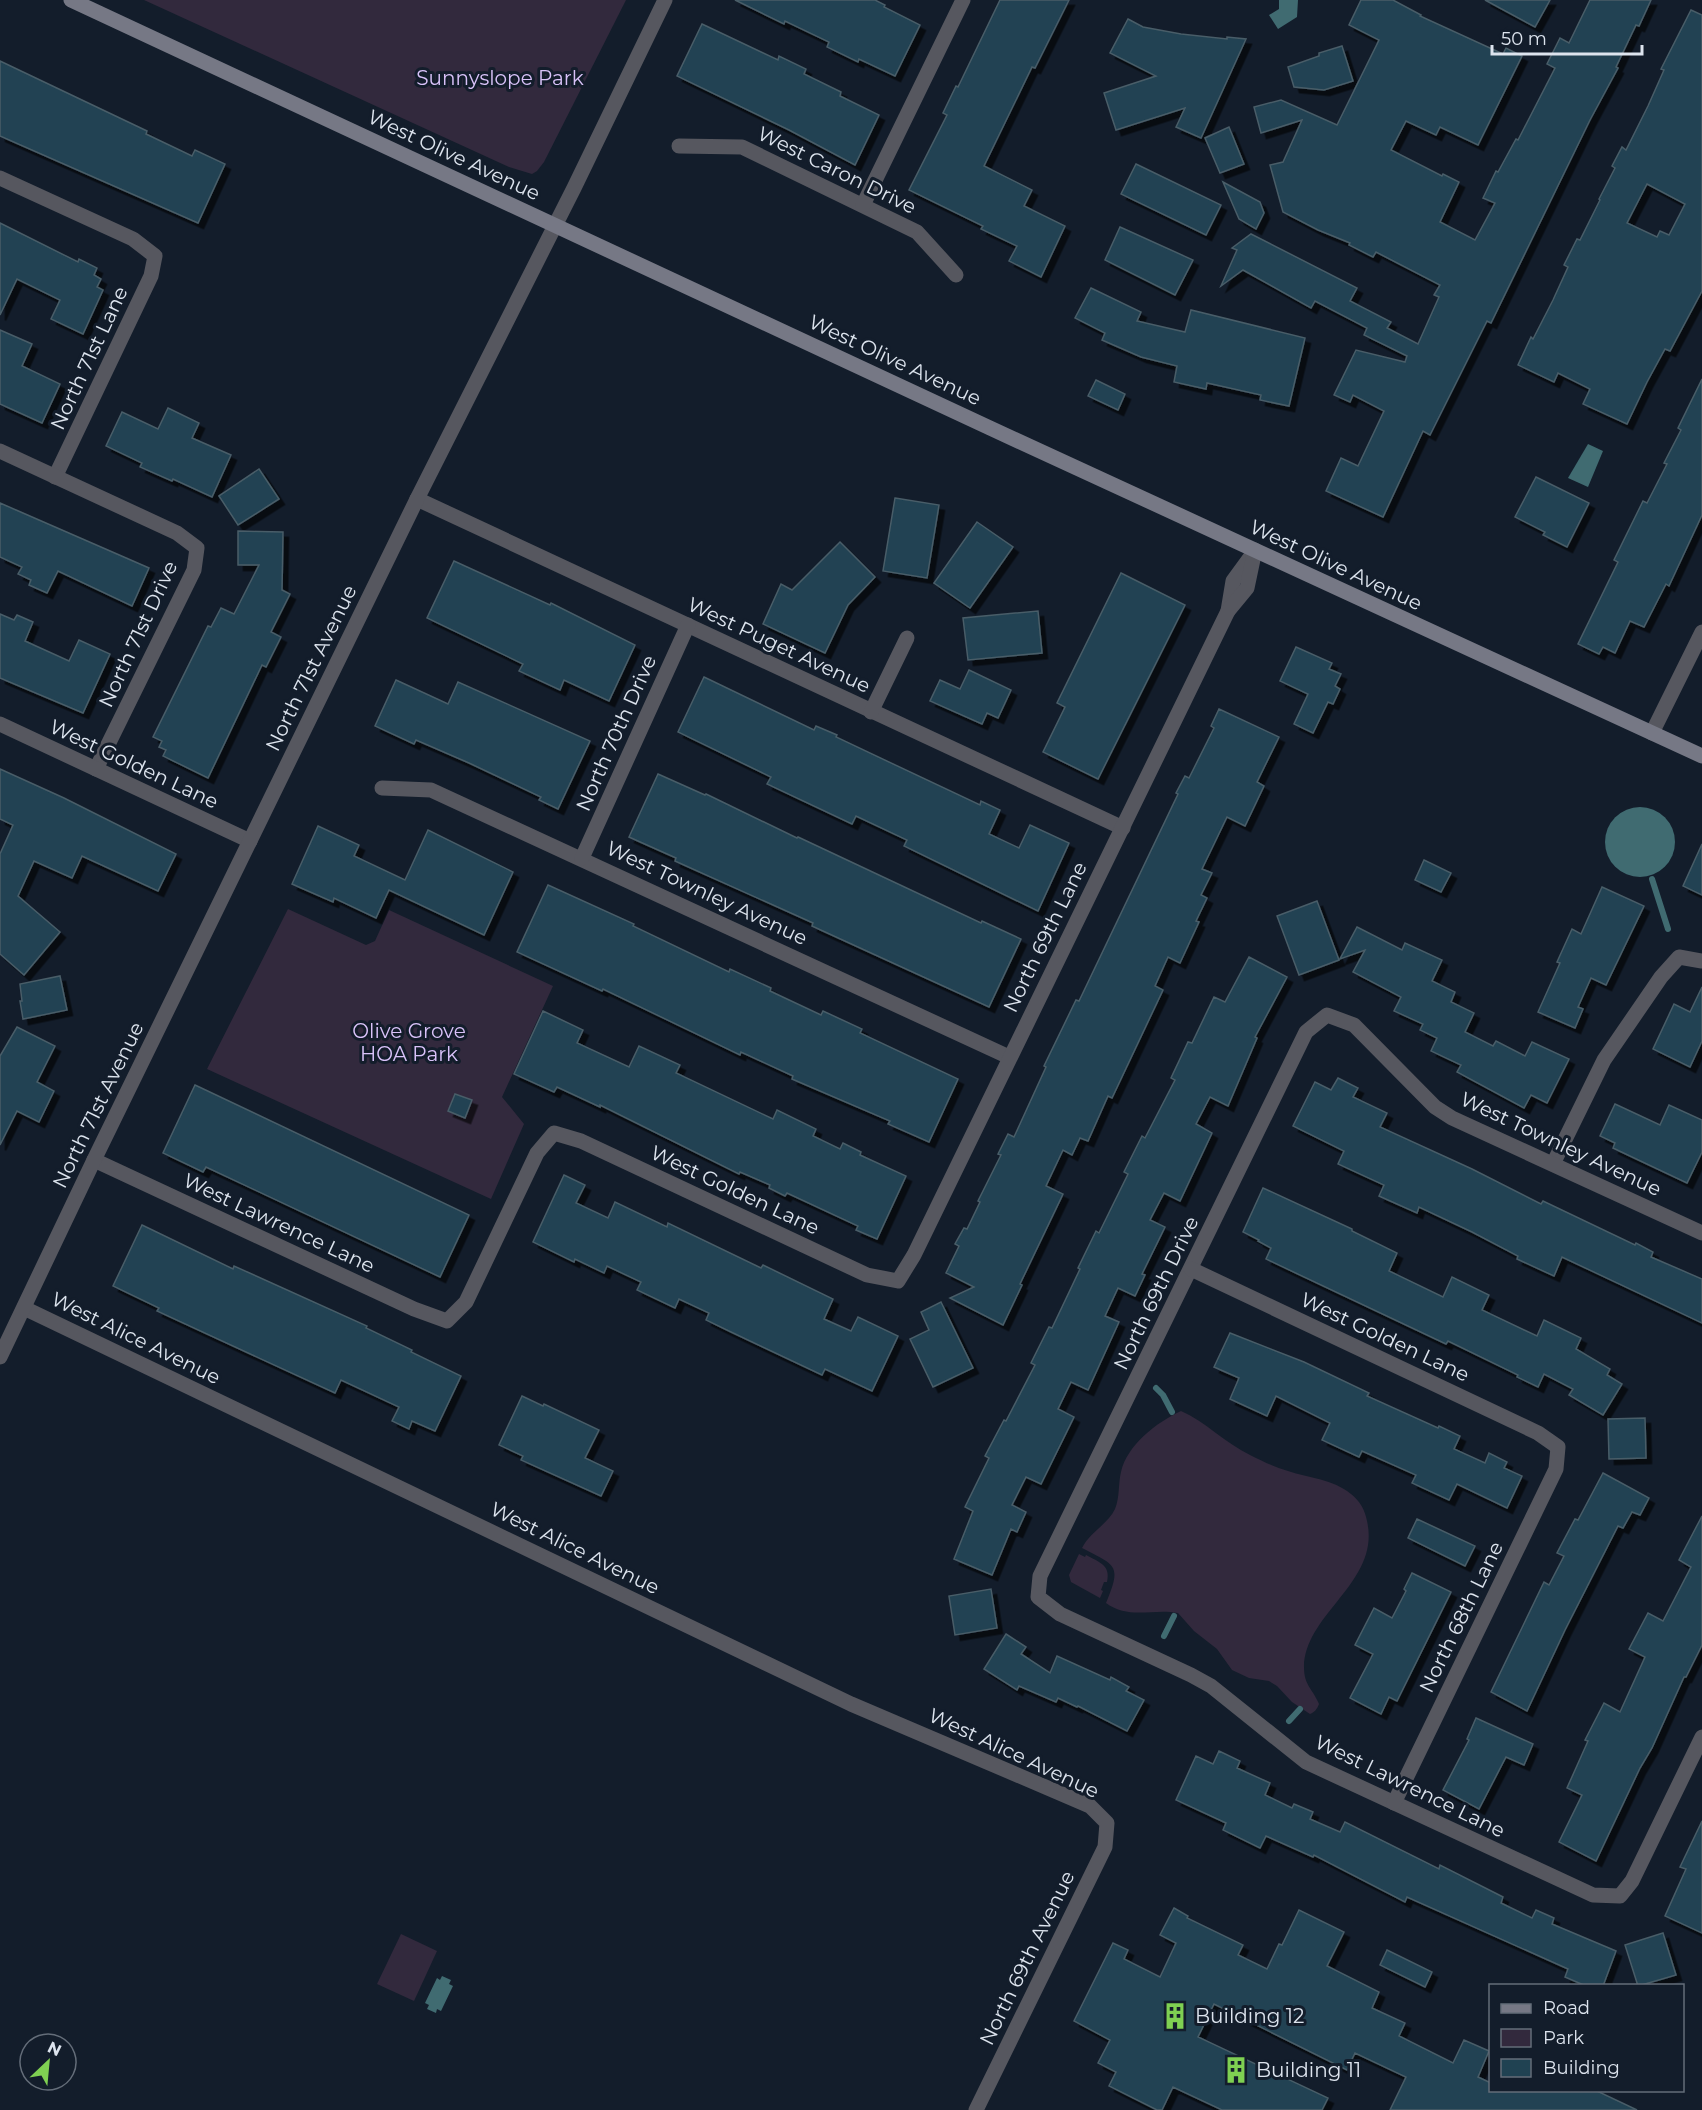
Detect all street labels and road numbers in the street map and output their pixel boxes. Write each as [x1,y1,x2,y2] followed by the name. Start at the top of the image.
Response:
[364,105,544,205] street label: West Olive Avenue
[754,121,920,219] street label: West Caron Drive
[45,282,133,434] street label: North 71st Lane
[805,310,985,410] street label: West Olive Avenue
[1246,515,1426,615] street label: West Olive Avenue
[94,557,182,711] street label: North 71st Drive
[260,581,362,755] street label: North 71st Avenue
[684,592,874,698] street label: West Puget Avenue
[571,651,661,815] street label: North 70th Drive
[46,714,222,814] street label: West Golden Lane
[603,836,811,950] street label: West Townley Avenue
[998,858,1092,1016] street label: North 69th Lane
[47,1018,149,1192] street label: North 71st Avenue
[1457,1087,1665,1201] street label: West Townley Avenue
[647,1140,823,1240] street label: West Golden Lane
[180,1168,378,1278] street label: West Lawrence Lane
[1108,1212,1204,1374] street label: North 69th Drive
[47,1287,225,1389] street label: West Alice Avenue
[1297,1287,1473,1387] street label: West Golden Lane
[486,1497,664,1599] street label: West Alice Avenue
[1414,1538,1508,1696] street label: North 68th Lane
[925,1703,1103,1803] street label: West Alice Avenue
[1311,1730,1509,1842] street label: West Lawrence Lane
[974,1867,1080,2049] street label: North 69th Avenue

